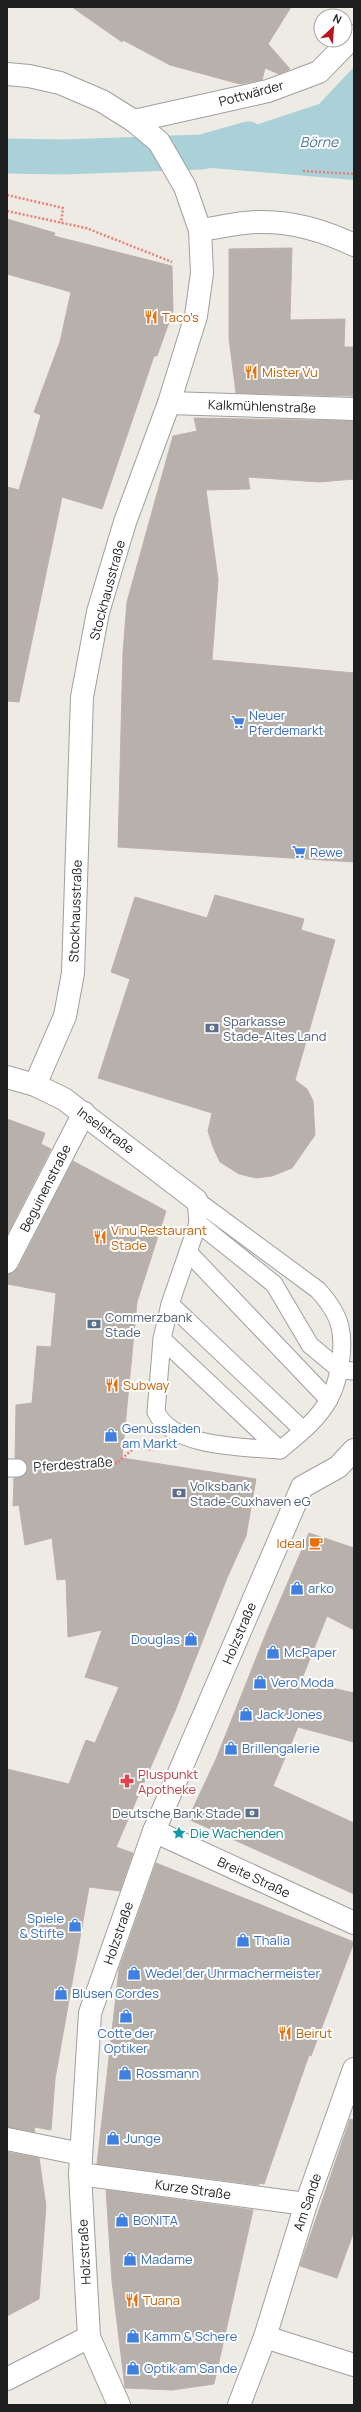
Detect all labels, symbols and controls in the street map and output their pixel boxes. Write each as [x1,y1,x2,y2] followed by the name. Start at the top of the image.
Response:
[313,8,353,48] north arrow
[331,10,345,27] text: N
[217,76,286,110] street label: Pottwärder
[300,132,339,151] water label: Börne
[162,308,199,326] place label: Taco's
[143,309,159,325] restaurant icon: Taco's
[262,363,318,381] place label: Mister Vu
[243,364,259,380] restaurant icon: Mister Vu
[208,395,317,417] street label: Kalkmühlenstraße
[85,538,129,642] street label: Stockhausstraße
[249,706,324,739] place label: Neuer Pferdemarkt
[230,714,246,730] supermarket icon: Neuer Pferdemarkt
[310,843,343,861] place label: Rewe
[291,844,307,860] supermarket icon: Rewe
[64,859,86,963] street label: Stockhausstraße
[223,1012,326,1045] place label: Sparkasse Stade-Altes Land
[204,1020,220,1036] bank icon: Sparkasse Stade-Altes Land
[74,1103,139,1158] street label: Inselstraße
[15,1141,75,1235] street label: Beguinenstraße
[111,1221,207,1254] place label: Vinu Restaurant Stade
[92,1229,108,1245] restaurant icon: Vinu Restaurant Stade
[105,1308,193,1341] place label: Commerzbank Stade
[86,1316,102,1332] bank icon: Commerzbank Stade
[123,1376,170,1394] place label: Subway
[104,1377,120,1393] restaurant icon: Subway
[122,1419,201,1452] place label: Genussladen am Markt
[103,1427,119,1443] shop icon: Genussladen am Markt
[33,1452,114,1476] street label: Pferdestraße
[190,1477,311,1510] place label: Volksbank Stade-Cuxhaven eG
[171,1485,187,1501] bank icon: Volksbank Stade-Cuxhaven eG
[277,1534,305,1552] place label: Ideal
[308,1535,324,1551] cafe icon: Ideal
[308,1579,334,1597] place label: arko
[289,1580,305,1596] shop icon: arko
[218,1599,260,1667] street label: Holzstraße
[131,1630,180,1648] place label: Douglas
[183,1631,199,1647] shop icon: Douglas
[284,1643,337,1661] place label: McPaper
[265,1644,281,1660] shop icon: McPaper
[271,1673,334,1691] place label: Vero Moda
[252,1674,268,1690] shop icon: Vero Moda
[257,1705,322,1723] place label: Jack Jones
[238,1706,254,1722] shop icon: Jack Jones
[242,1739,320,1757] place label: Brillengalerie
[223,1740,239,1756] shop icon: Brillengalerie
[138,1765,198,1798] place label: Pluspunkt Apotheke
[119,1773,135,1789] pharmacy icon: Pluspunkt Apotheke
[112,1804,241,1822] place label: Deutsche Bank Stade
[244,1805,260,1821] bank icon: Deutsche Bank Stade
[190,1824,284,1842] place label: Die Wachenden
[171,1825,187,1841] place icon: Die Wachenden
[215,1852,294,1902] street label: Breite Straße
[99,1899,137,1967] street label: Holzstraße
[20,1909,64,1942] place label: Spiele & Stifte
[67,1917,83,1933] shop icon: Spiele & Stifte
[254,1931,290,1949] place label: Thalia
[235,1932,251,1948] shop icon: Thalia
[145,1964,320,1982] place label: Wedel der Uhrmachermeister
[126,1965,142,1981] shop icon: Wedel der Uhrmachermeister
[72,1984,159,2002] place label: Blusen Cordes
[53,1985,69,2001] shop icon: Blusen Cordes
[118,2008,134,2024] shop icon: Cotte der Optiker
[98,2024,155,2057] place label: Cotte der Optiker
[296,2024,332,2042] place label: Beirut
[277,2025,293,2041] restaurant icon: Beirut
[136,2064,199,2082] place label: Rossmann
[117,2065,133,2081] shop icon: Rossmann
[124,2129,161,2147] place label: Junge
[105,2130,121,2146] shop icon: Junge
[289,2170,325,2233] street label: Am Sande
[154,2175,233,2203] street label: Kurze Straße
[133,2211,178,2229] place label: BONITA
[114,2212,130,2228] shop icon: BONITA
[73,2218,95,2285] street label: Holzstraße
[141,2250,193,2268] place label: Madame
[122,2251,138,2267] shop icon: Madame
[143,2291,180,2309] place label: Tuana
[124,2292,140,2308] restaurant icon: Tuana
[144,2327,238,2345] place label: Kamm & Schere
[125,2328,141,2344] shop icon: Kamm & Schere
[144,2359,238,2377] place label: Optik am Sande
[125,2360,141,2376] shop icon: Optik am Sande

